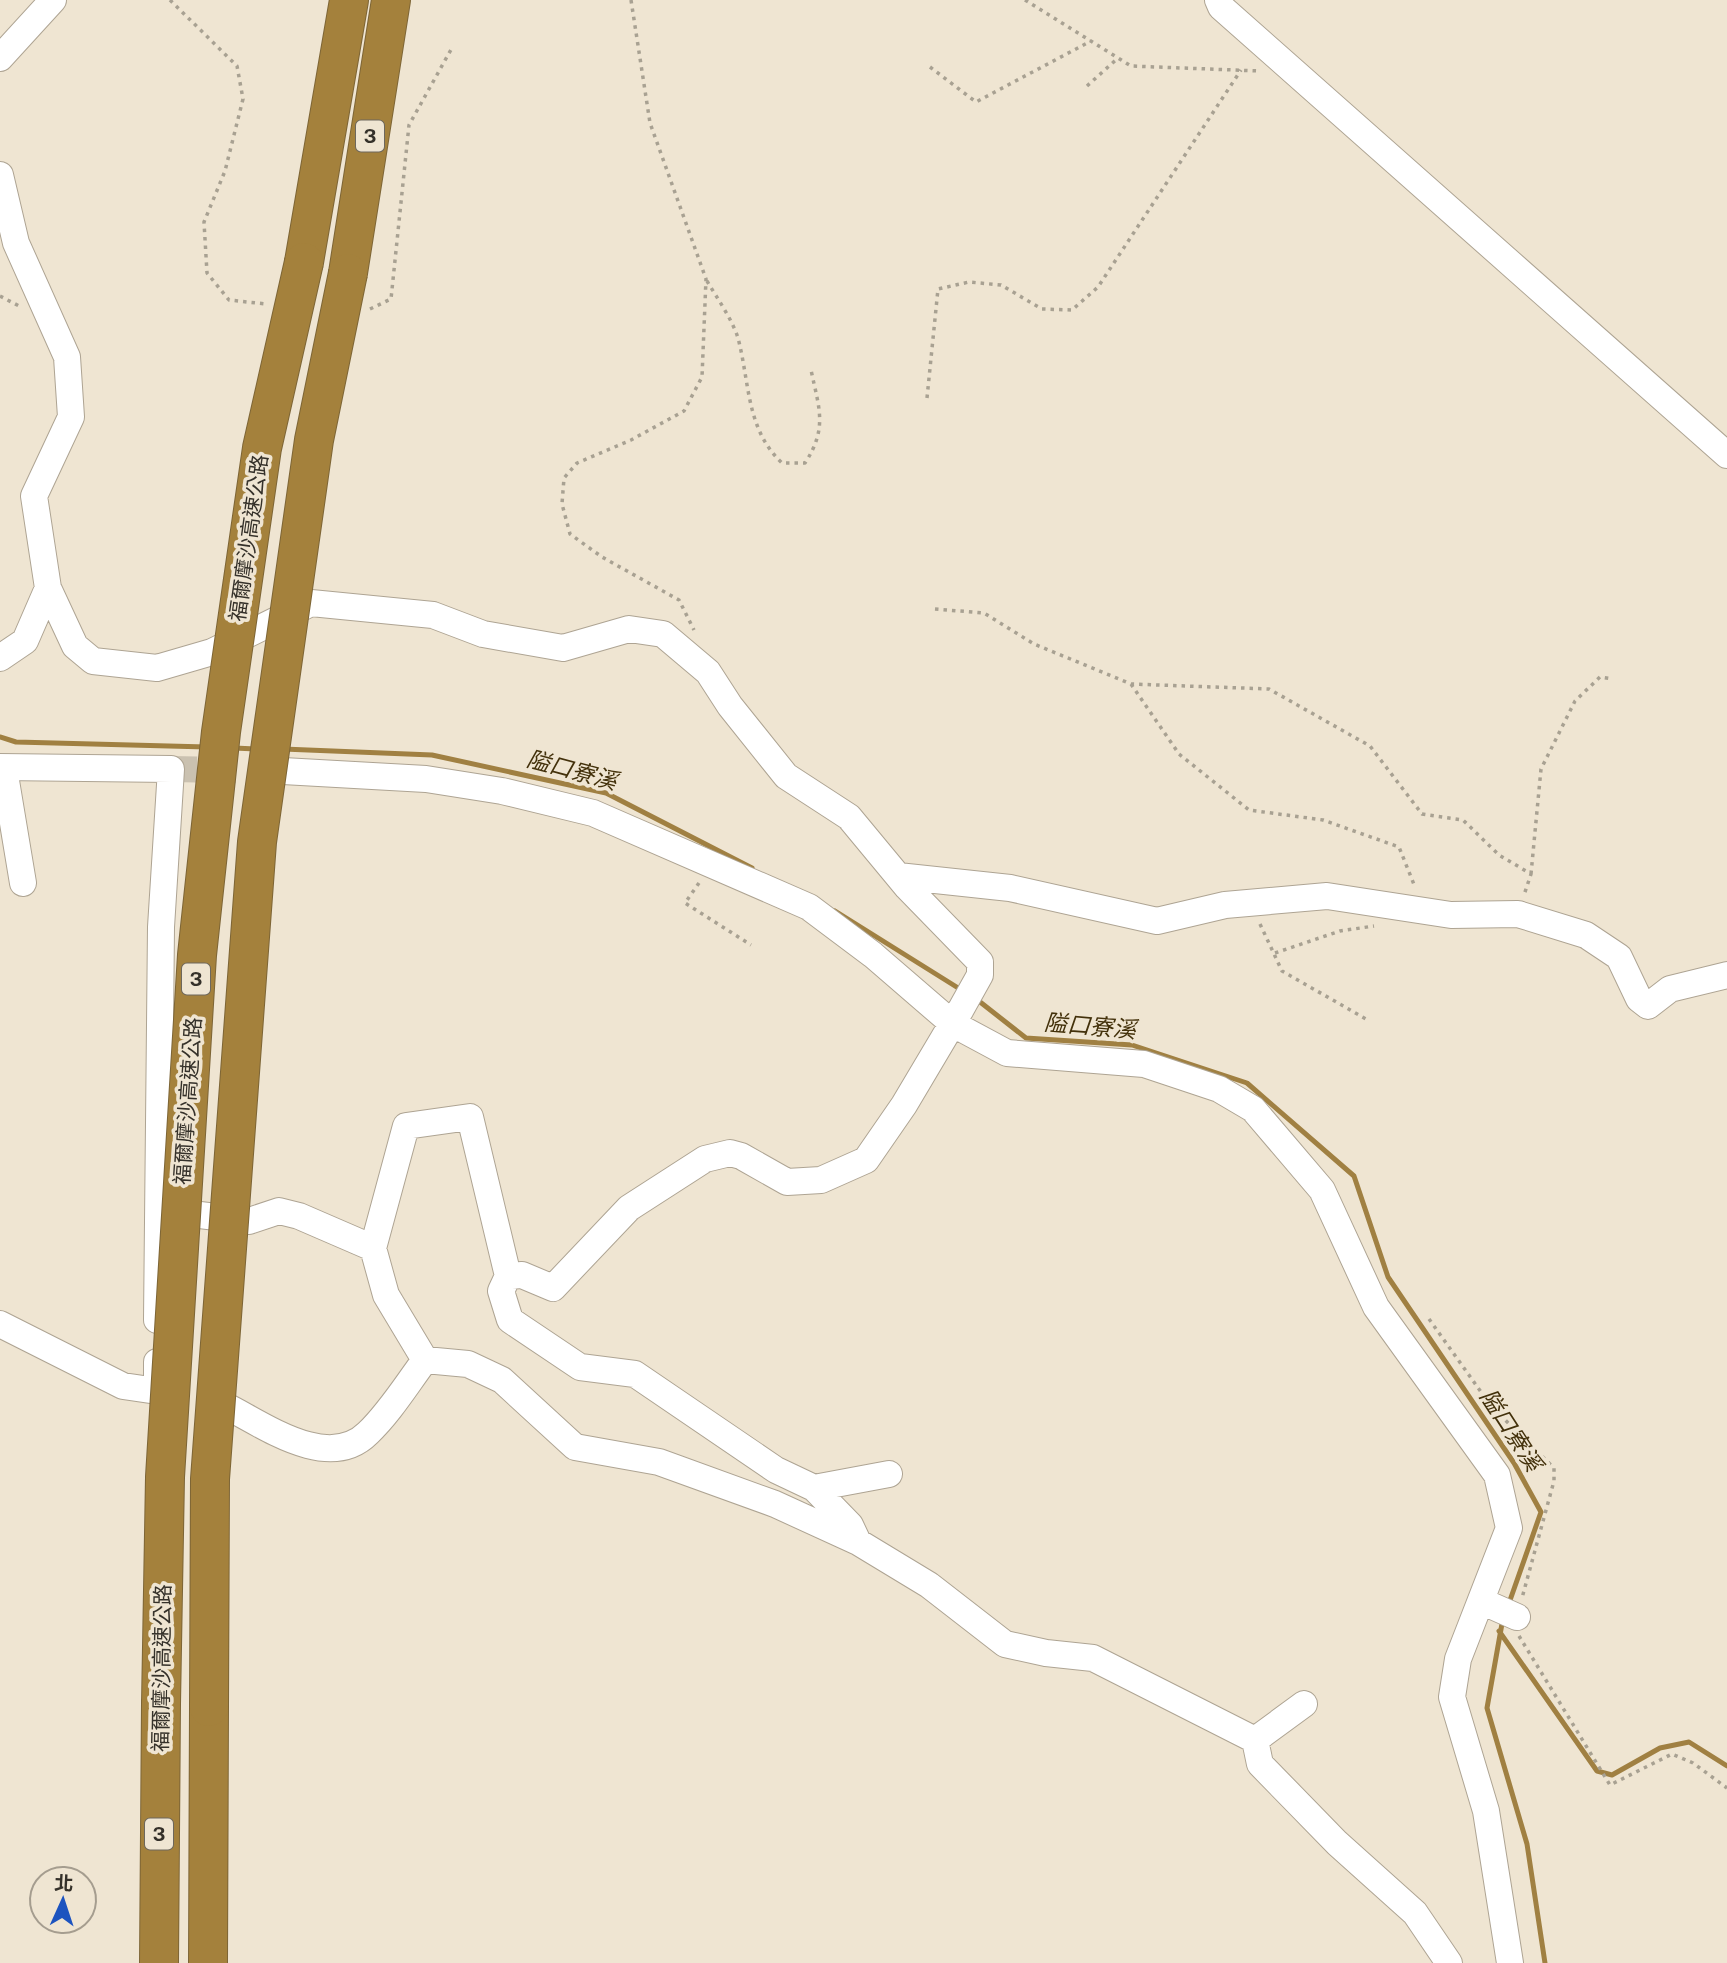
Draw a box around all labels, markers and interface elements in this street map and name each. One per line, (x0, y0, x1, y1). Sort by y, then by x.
road number: 3 (356, 120, 384, 152)
street label: 福爾摩沙高速公路 (224, 453, 273, 623)
water label: 隘口寮溪 (524, 745, 623, 795)
road number: 3 (182, 964, 210, 995)
water label: 隘口寮溪 (1043, 1008, 1140, 1043)
street label: 福爾摩沙高速公路 (169, 1016, 206, 1186)
water label: 隘口寮溪 (1475, 1384, 1549, 1478)
street label: 福爾摩沙高速公路 (148, 1584, 175, 1752)
road number: 3 (145, 1818, 173, 1850)
north arrow (28, 1865, 98, 1935)
text: 北 (54, 1872, 74, 1895)

